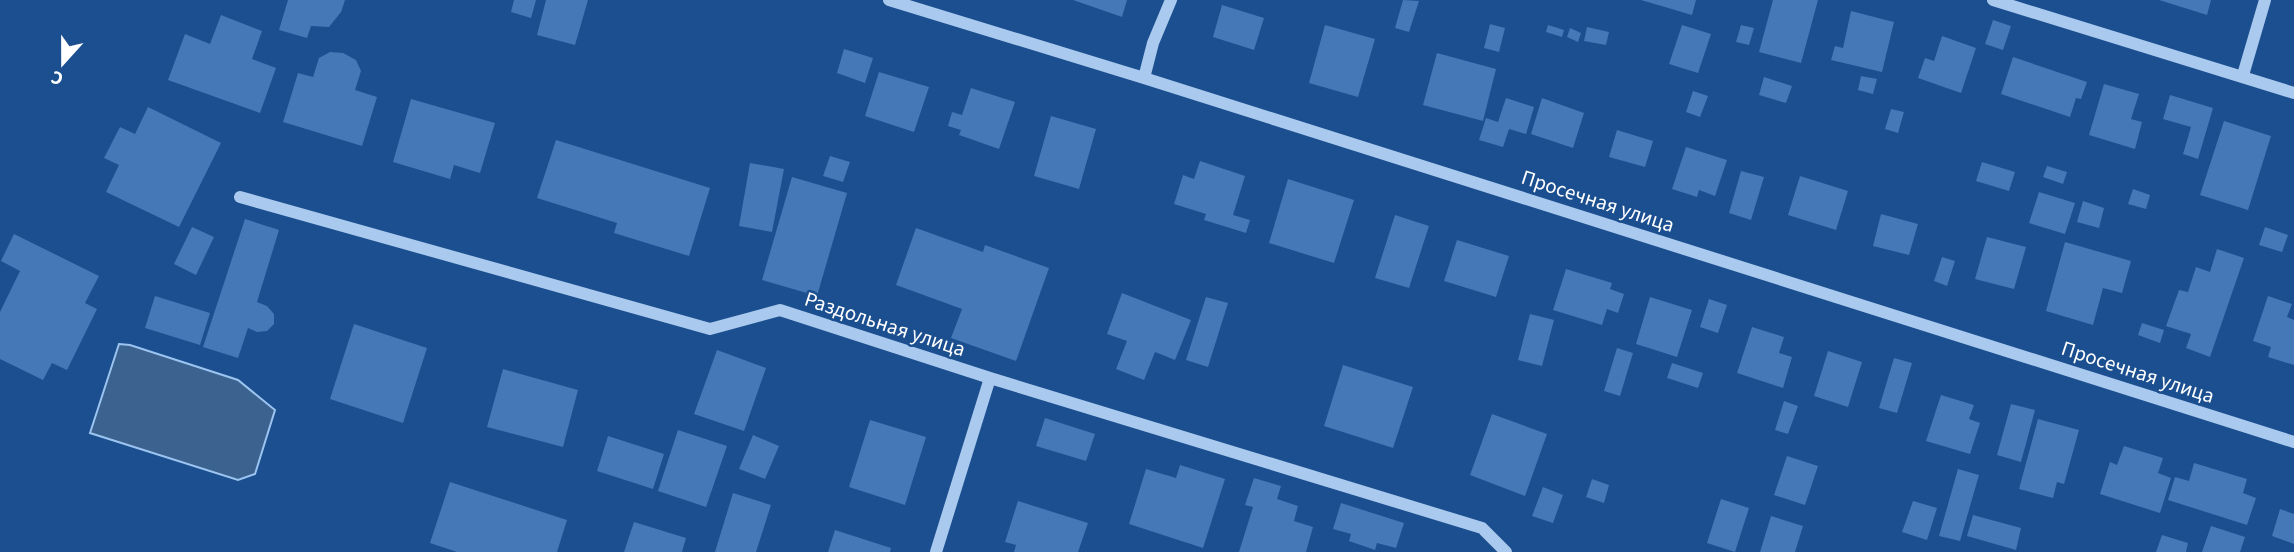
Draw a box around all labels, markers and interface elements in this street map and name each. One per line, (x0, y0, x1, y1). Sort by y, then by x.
north arrow (28, 28, 98, 98)
text: С (47, 63, 67, 92)
street label: Просечная улица (1518, 162, 1678, 240)
street label: Раздольная улица (801, 284, 969, 364)
street label: Просечная улица (2058, 333, 2218, 411)

